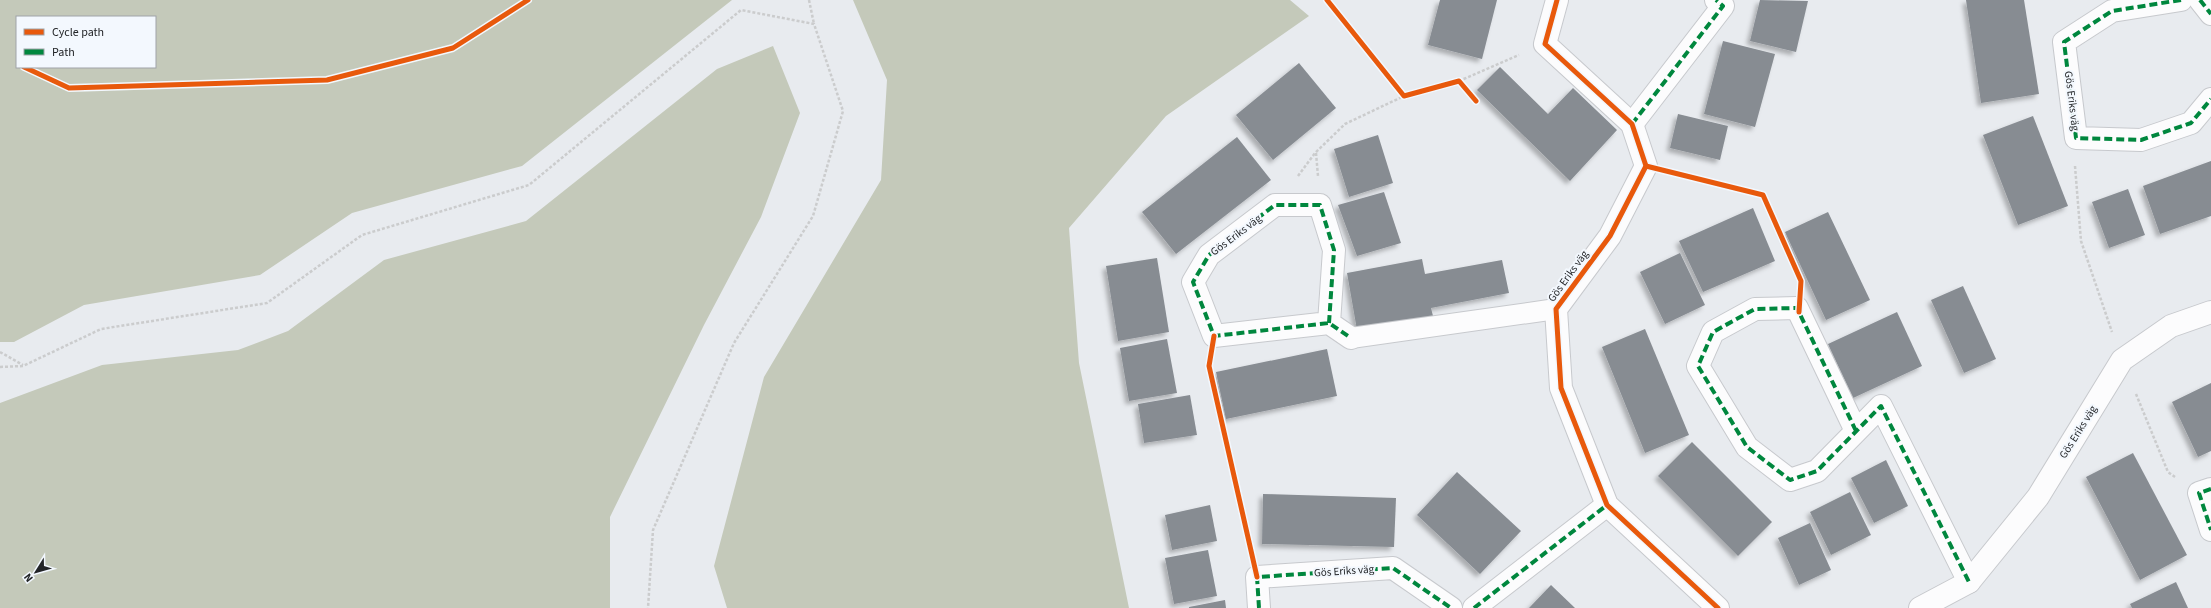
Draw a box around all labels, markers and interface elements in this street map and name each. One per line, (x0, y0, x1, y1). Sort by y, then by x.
legend (16, 16, 156, 68)
text: Cycle path (52, 24, 104, 41)
text: Path (52, 44, 75, 61)
street label: Gös Eriks väg (2061, 70, 2083, 132)
street label: Gös Eriks väg (1207, 211, 1265, 259)
street label: Gös Eriks väg (1544, 247, 1592, 305)
street label: Gös Eriks väg (2056, 402, 2101, 461)
north arrow (16, 552, 56, 592)
street label: Gös Eriks väg (1313, 561, 1375, 581)
text: N (20, 570, 37, 585)

